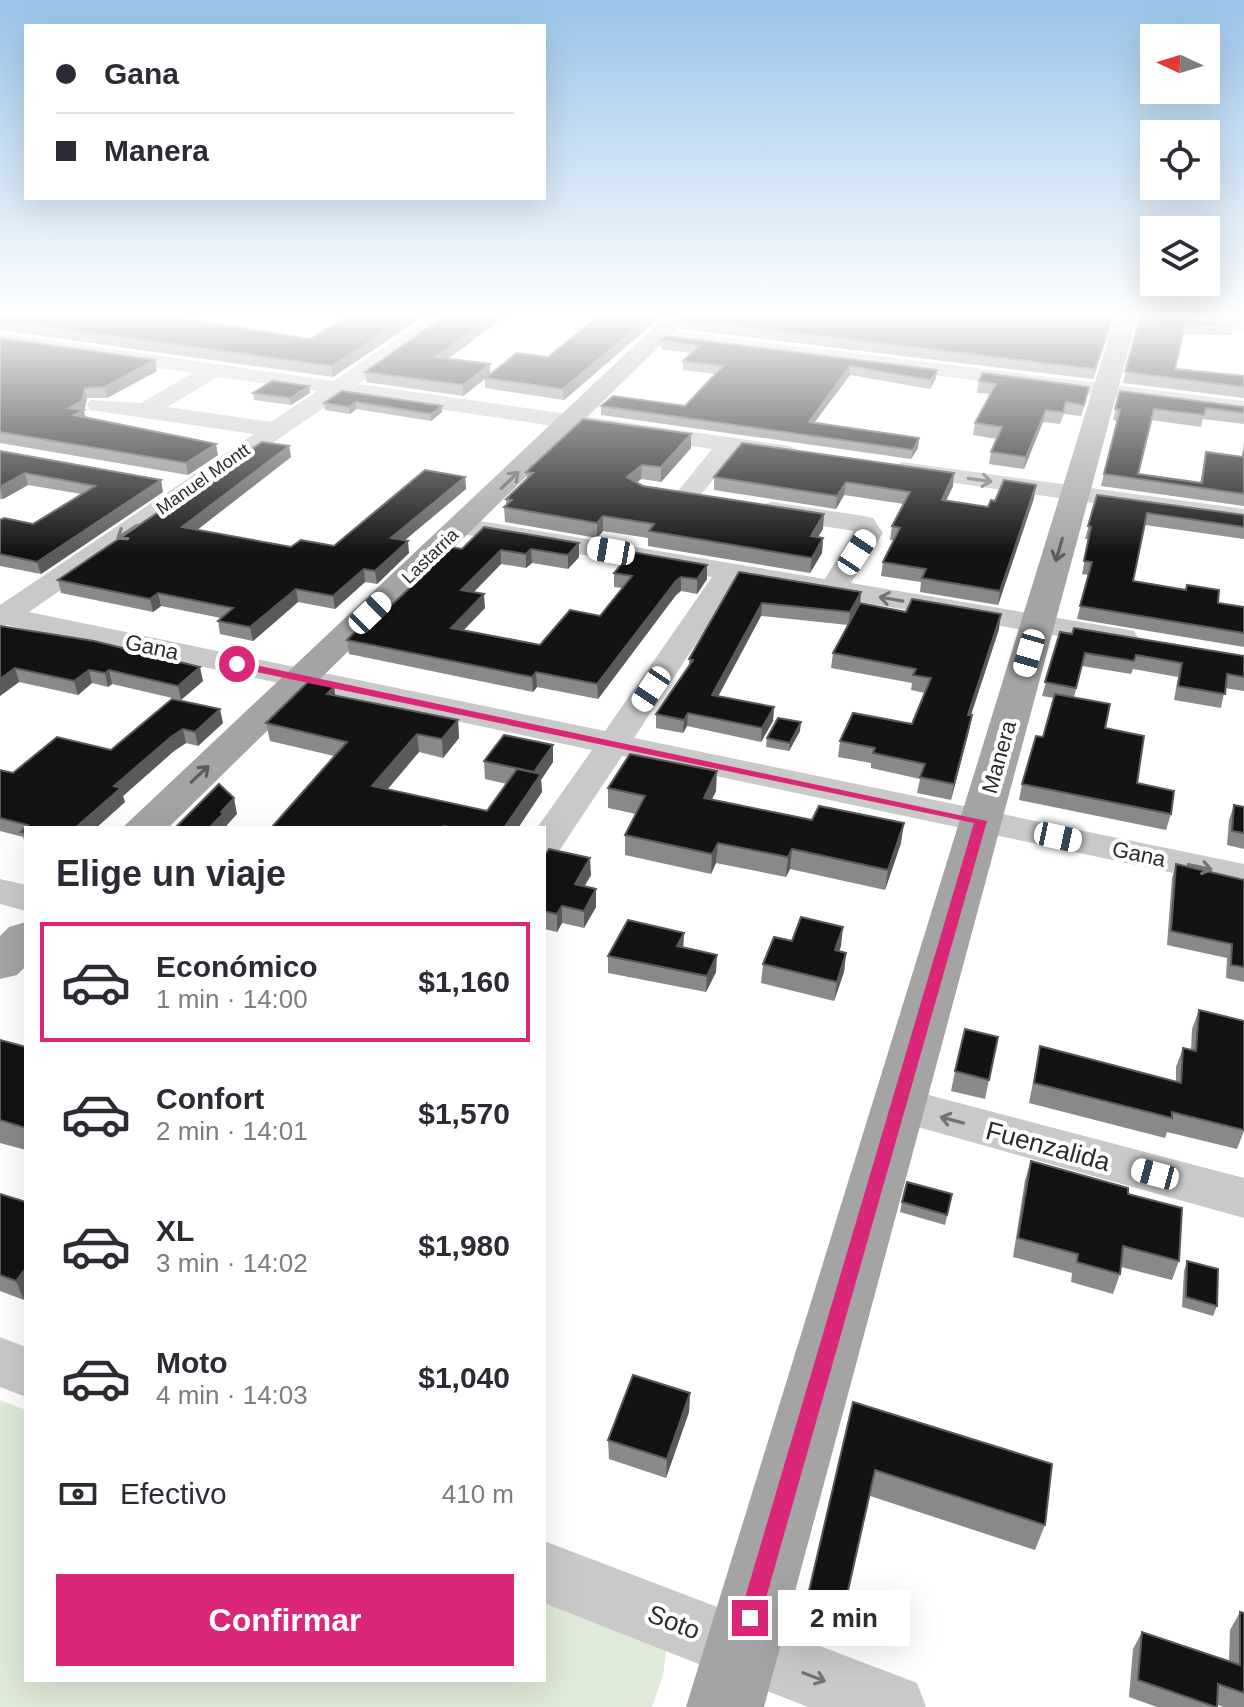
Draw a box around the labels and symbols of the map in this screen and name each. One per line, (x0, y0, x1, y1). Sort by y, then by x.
north arrow (1140, 24, 1220, 104)
street label: Manuel Montt (153, 440, 253, 518)
one-way arrow (500, 470, 520, 489)
one-way arrow (967, 473, 992, 488)
one-way arrow (116, 524, 139, 540)
street label: Lastarria (398, 524, 463, 588)
car (834, 525, 880, 579)
car (585, 535, 637, 567)
one-way arrow (1051, 537, 1066, 563)
car (344, 588, 396, 638)
one-way arrow (879, 591, 904, 606)
car (1011, 627, 1047, 679)
street label: Gana (123, 629, 182, 665)
route start (219, 646, 255, 682)
car (628, 662, 674, 716)
street label: Manera (977, 717, 1022, 796)
one-way arrow (189, 766, 209, 784)
car (1032, 820, 1084, 854)
street label: Gana (1110, 836, 1169, 872)
one-way arrow (1187, 860, 1212, 875)
one-way arrow (940, 1112, 966, 1127)
street label: Fuenzalida (983, 1115, 1114, 1177)
car (1129, 1156, 1181, 1192)
callout: 2 min (778, 1590, 910, 1646)
street label: Soto (644, 1598, 704, 1646)
route end (732, 1600, 768, 1636)
one-way arrow (801, 1670, 826, 1685)

